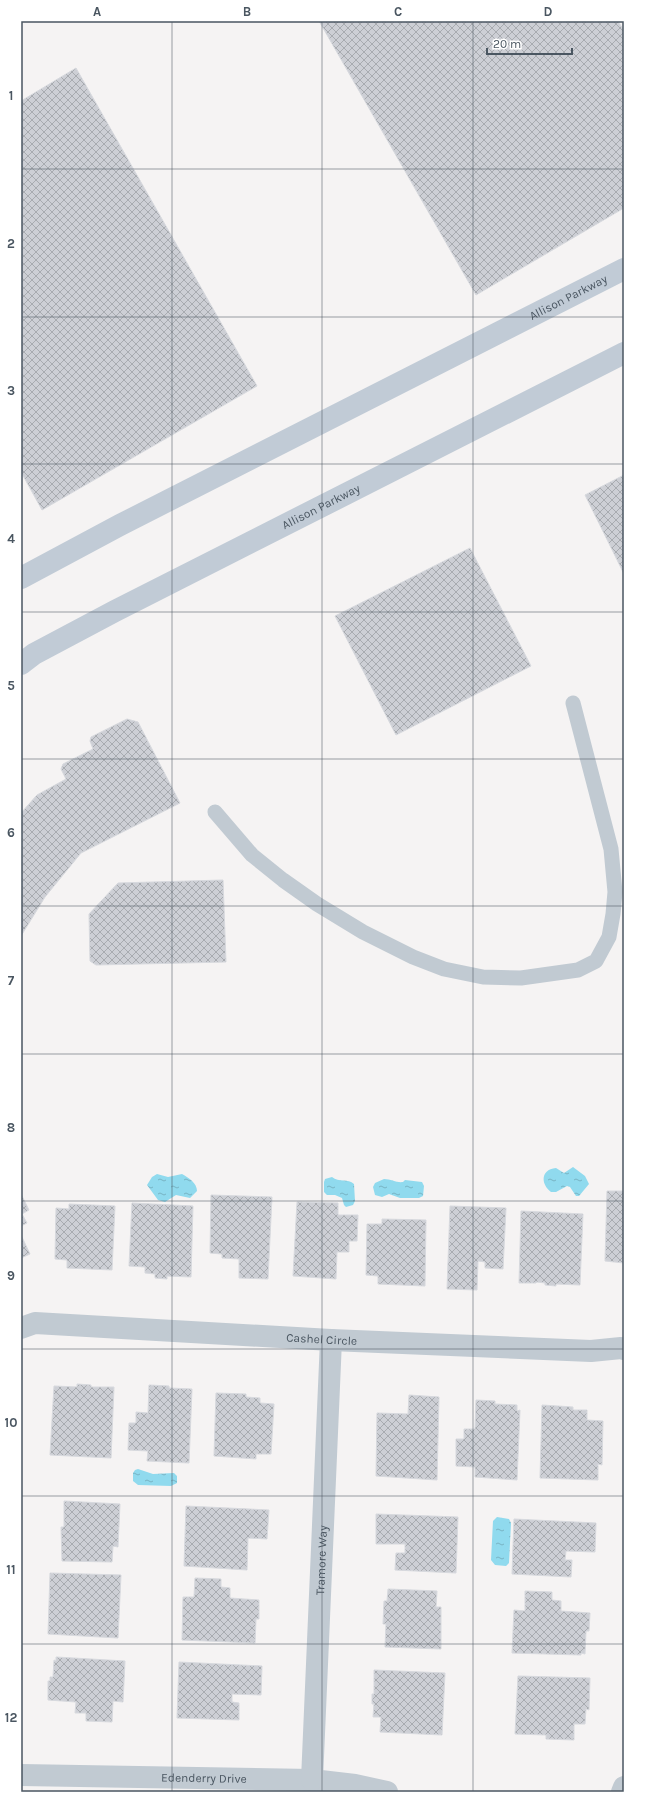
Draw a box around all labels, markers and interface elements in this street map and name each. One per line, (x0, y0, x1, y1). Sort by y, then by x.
text: A (93, 4, 101, 19)
text: B (243, 4, 251, 19)
text: C (394, 4, 402, 19)
text: D (544, 4, 553, 19)
scale bar (487, 30, 572, 56)
text: 20 m (493, 37, 521, 51)
text: 1 (9, 88, 13, 103)
text: 2 (7, 236, 15, 251)
street label: Allison Parkway (527, 272, 610, 323)
text: 3 (7, 383, 15, 398)
street label: Allison Parkway (280, 481, 363, 532)
text: 4 (7, 531, 15, 546)
text: 5 (7, 678, 15, 693)
text: 6 (7, 825, 15, 840)
text: 7 (8, 973, 15, 988)
text: 8 (7, 1120, 15, 1135)
text: 9 (7, 1268, 15, 1283)
street label: Cashel Circle (286, 1330, 357, 1348)
text: 10 (5, 1415, 17, 1430)
street label: Tramore Way (313, 1525, 330, 1595)
text: 11 (6, 1562, 16, 1577)
text: 12 (5, 1710, 17, 1725)
street label: Edenderry Drive (161, 1770, 247, 1786)

